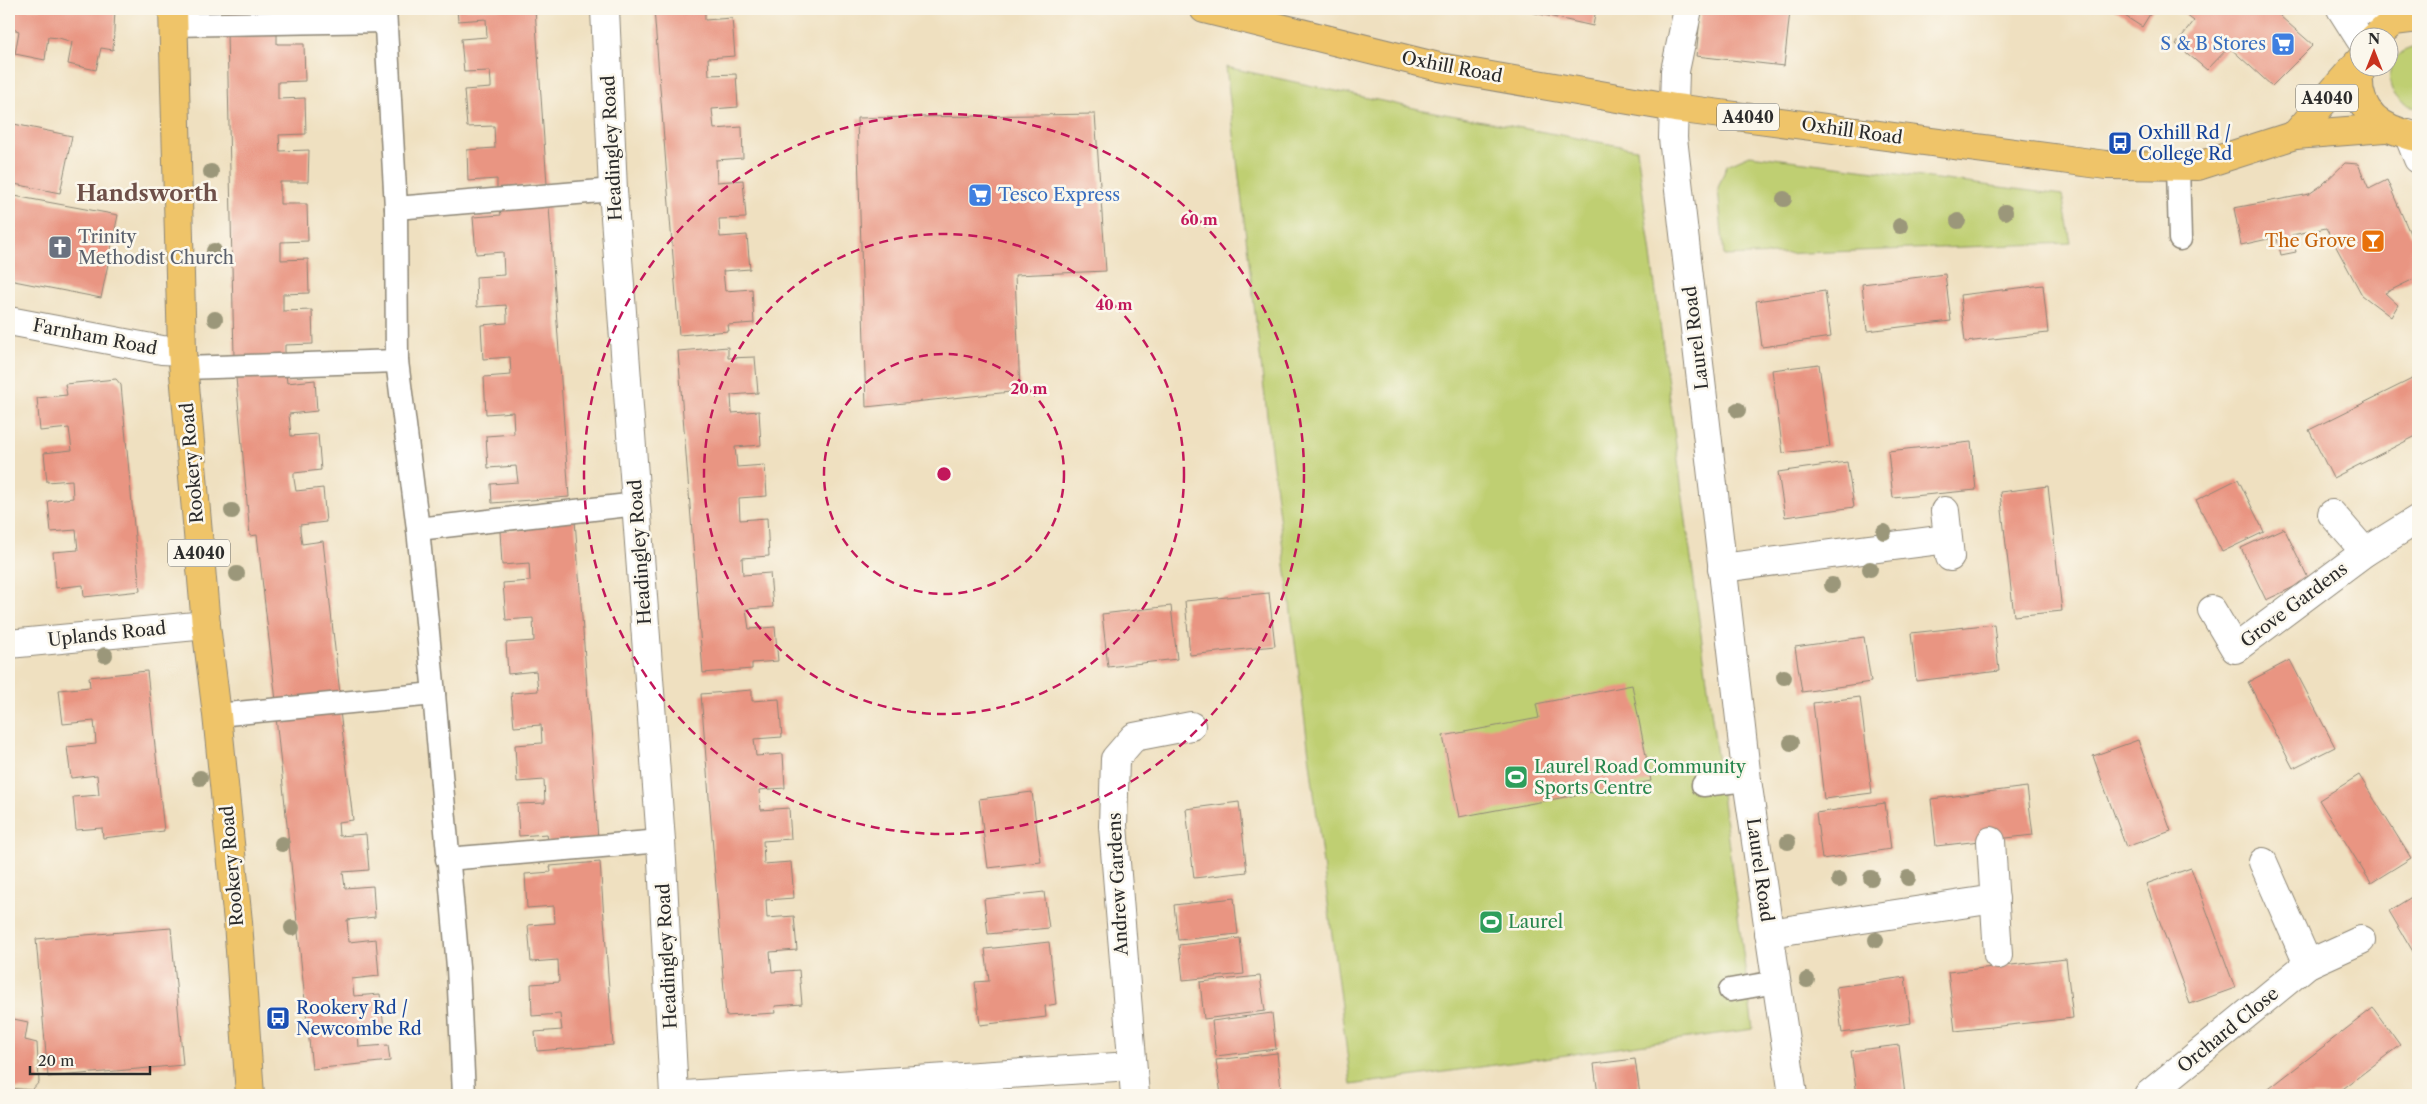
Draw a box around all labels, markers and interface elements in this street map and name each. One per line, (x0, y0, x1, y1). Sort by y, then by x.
north arrow (2350, 28, 2400, 78)
text: N (2368, 30, 2380, 48)
supermarket icon: S & B Stores (2270, 31, 2296, 57)
place label: S & B Stores (2160, 33, 2266, 55)
street label: Oxhill Road (1400, 46, 1504, 88)
street label: Headingley Road (597, 75, 627, 221)
road number: A4040 (2296, 85, 2358, 112)
road number: A4040 (1717, 104, 1779, 130)
street label: Oxhill Road (1800, 113, 1904, 149)
place label: Oxhill Rd / College Rd (2138, 122, 2232, 165)
bus stop icon: Oxhill Rd / College Rd (2107, 130, 2133, 156)
district label: Handsworth (76, 180, 218, 207)
supermarket icon: Tesco Express (967, 182, 993, 208)
place label: Tesco Express (998, 184, 1120, 206)
text: 60 m (1180, 210, 1218, 229)
place label: Trinity Methodist Church (78, 226, 234, 269)
bar icon: The Grove (2360, 228, 2386, 254)
place label: The Grove (2265, 230, 2356, 252)
church icon: Trinity Methodist Church (47, 234, 73, 260)
street label: Laurel Road (1679, 285, 1713, 391)
text: 40 m (1095, 295, 1133, 314)
street label: Farnham Road (31, 314, 159, 360)
text: 20 m (1010, 379, 1048, 398)
street label: Rookery Road (176, 402, 208, 524)
centre of rings (935, 465, 953, 483)
street label: Headingley Road (624, 479, 656, 625)
road number: A4040 (168, 540, 230, 566)
street label: Grove Gardens (2236, 558, 2352, 652)
street label: Uplands Road (47, 617, 167, 651)
place label: Laurel Road Community Sports Centre (1534, 756, 1747, 799)
sports icon: Laurel Road Community Sports Centre (1503, 764, 1529, 790)
street label: Rookery Road (216, 805, 248, 927)
street label: Andrew Gardens (1103, 812, 1133, 957)
street label: Laurel Road (1742, 817, 1778, 923)
street label: Headingley Road (652, 883, 682, 1029)
sports icon: Laurel (1478, 909, 1504, 935)
place label: Laurel (1508, 911, 1563, 933)
street label: Orchard Close (2173, 982, 2283, 1078)
place label: Rookery Rd / Newcombe Rd (296, 997, 422, 1040)
bus stop icon: Rookery Rd / Newcombe Rd (265, 1005, 291, 1031)
scale bar (30, 1044, 150, 1076)
text: 20 m (38, 1051, 74, 1070)

